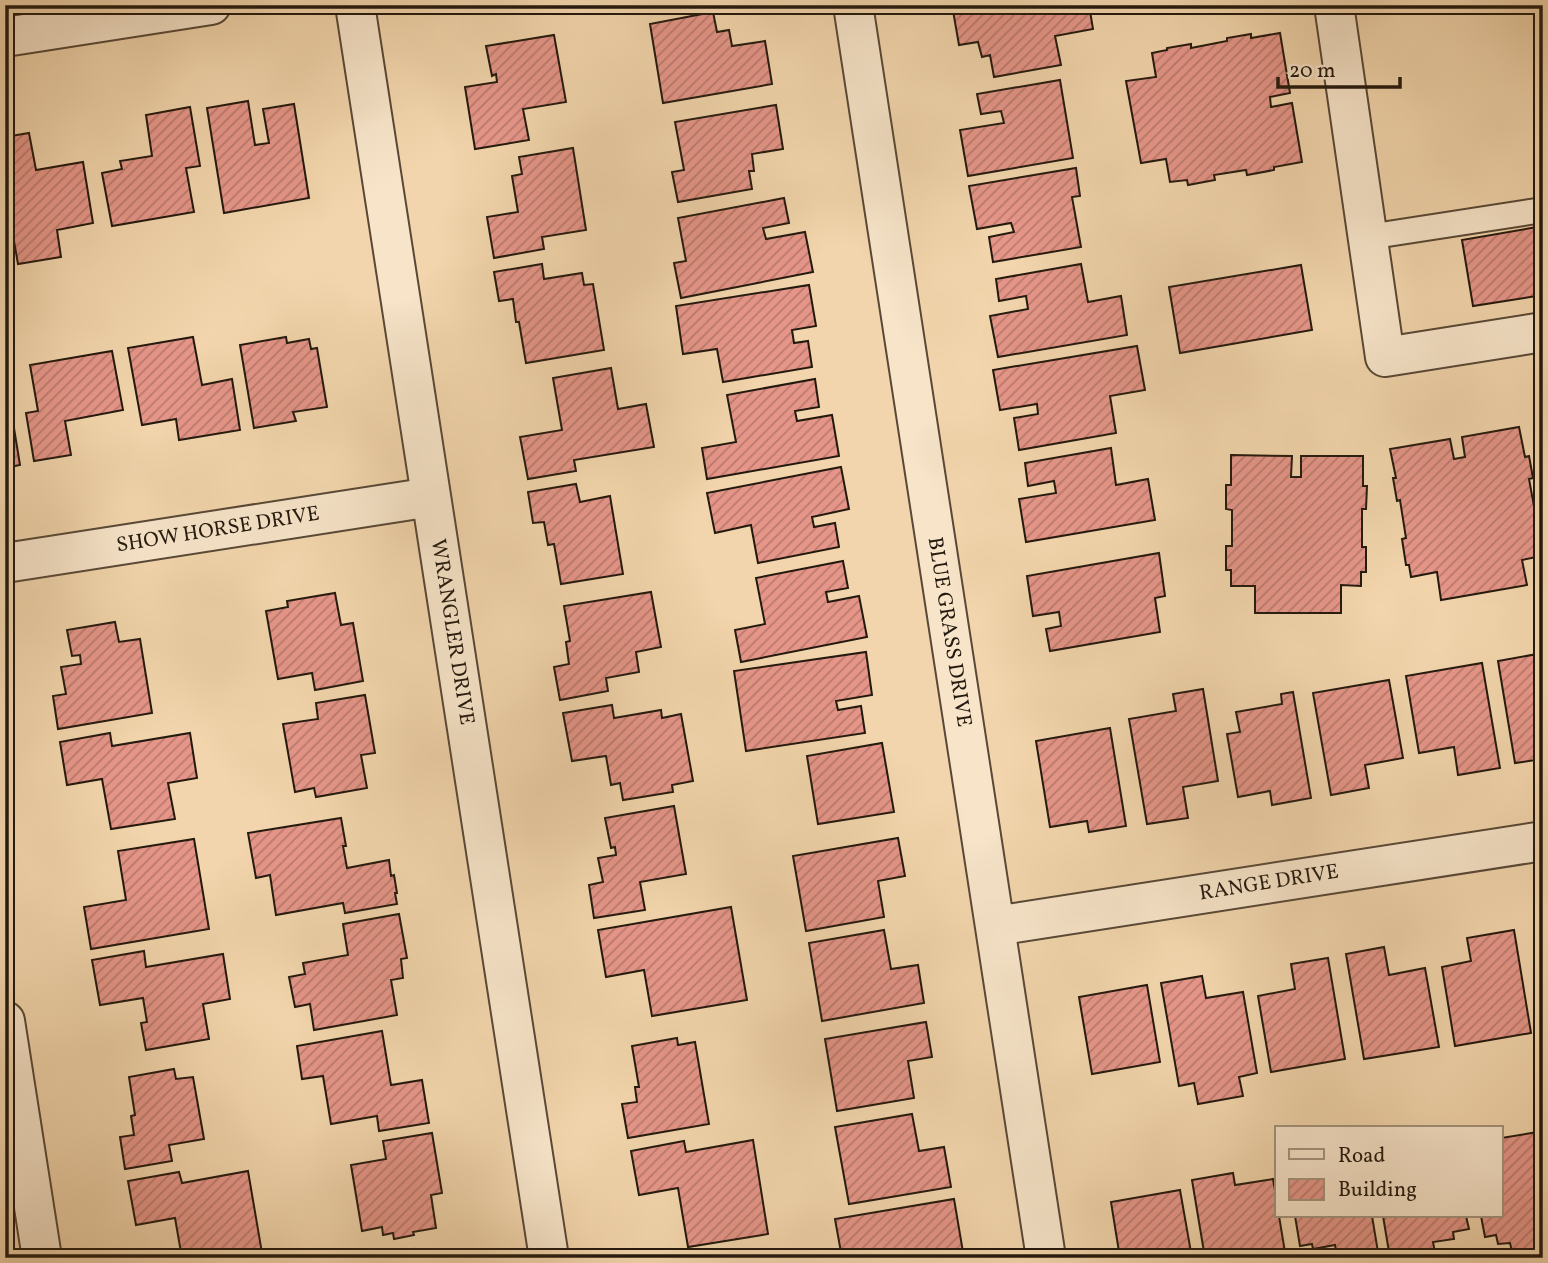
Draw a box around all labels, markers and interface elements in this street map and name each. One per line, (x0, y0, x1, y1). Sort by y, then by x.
scale bar (1278, 46, 1401, 90)
text: 20 m (1289, 57, 1335, 86)
street label: SHOW HORSE DRIVE (114, 500, 322, 560)
street label: BLUE GRASS DRIVE (920, 535, 978, 729)
street label: WRANGLER DRIVE (423, 537, 481, 727)
street label: RANGE DRIVE (1197, 858, 1341, 908)
legend (1275, 1126, 1502, 1218)
text: Road (1338, 1142, 1385, 1171)
text: Building (1338, 1176, 1417, 1205)

